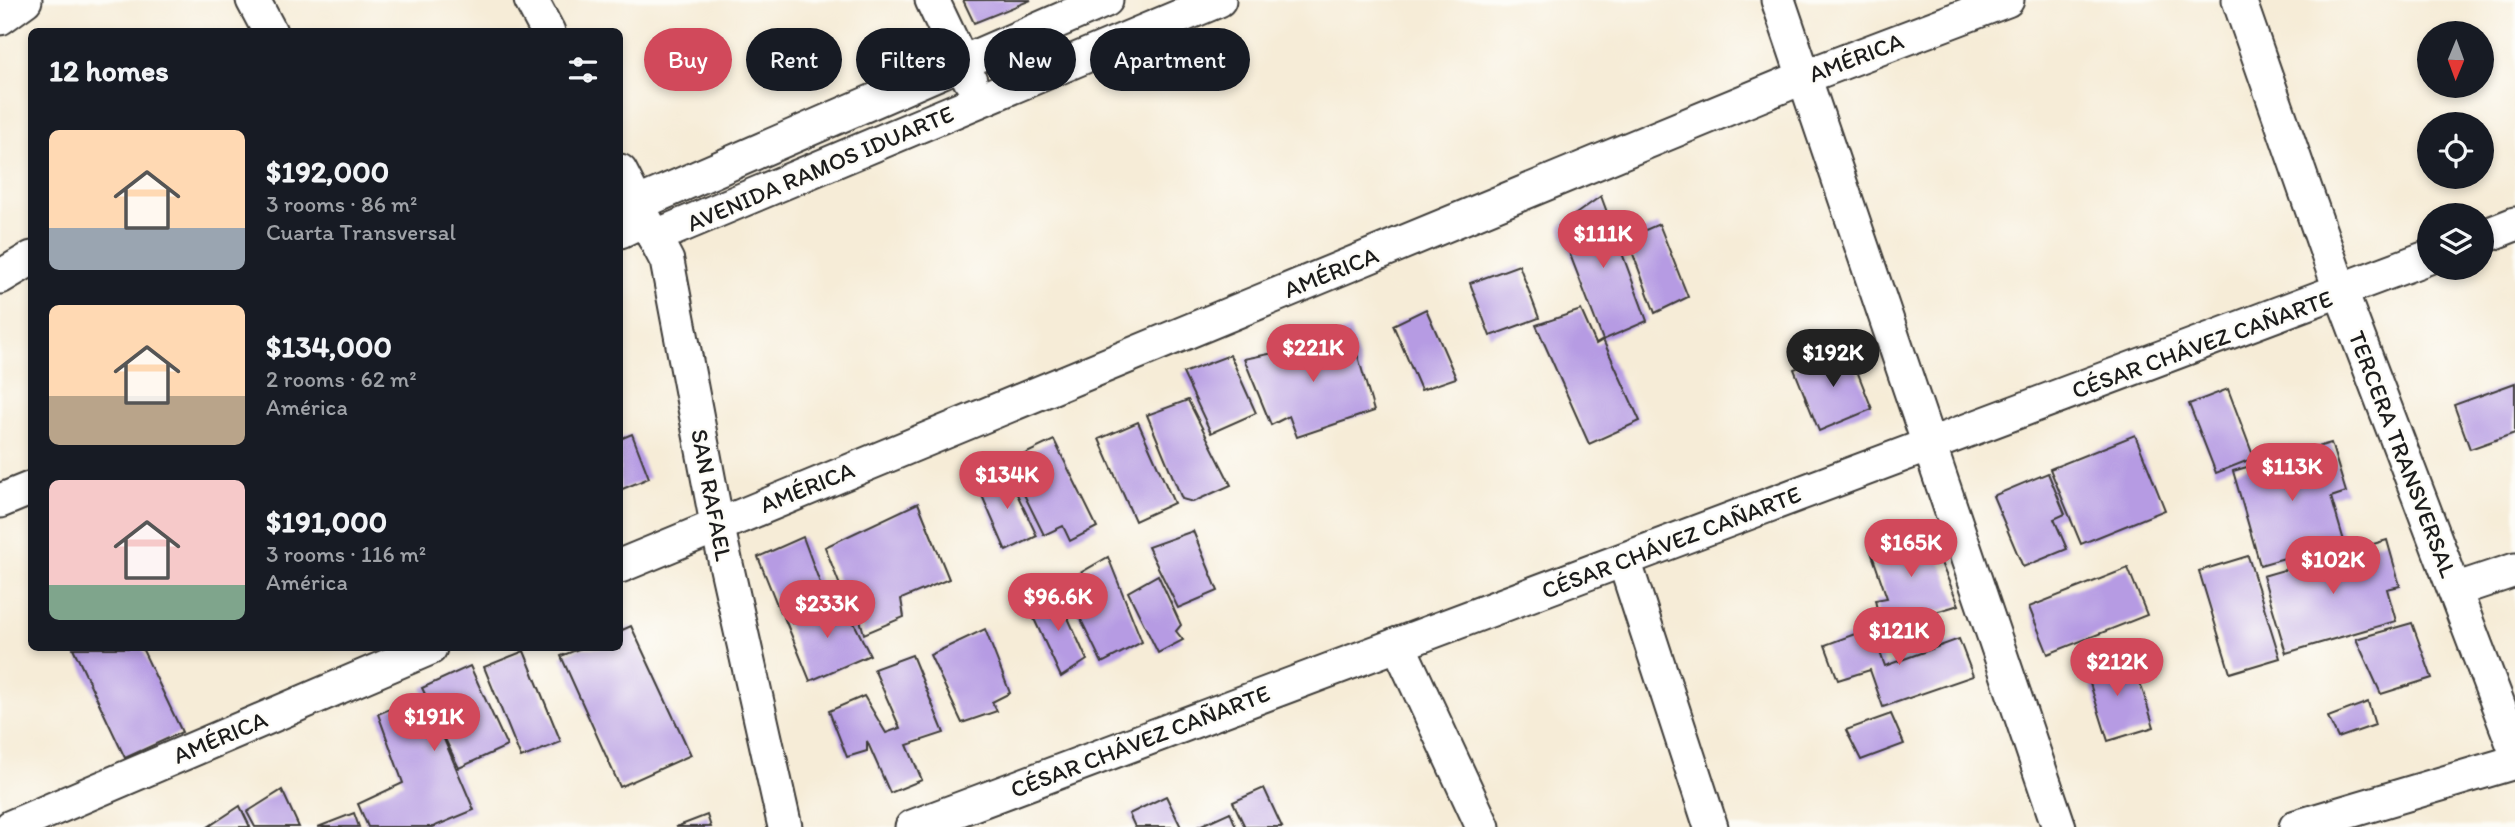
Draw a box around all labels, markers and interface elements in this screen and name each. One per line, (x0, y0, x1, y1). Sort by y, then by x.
north arrow (2417, 21, 2494, 98)
map controls (2417, 21, 2494, 280)
street label: AMÉRICA (1804, 26, 1908, 88)
chip: Buy (644, 28, 732, 91)
chip: Rent (746, 28, 842, 91)
chip: Filters (856, 28, 970, 91)
chip: New (984, 28, 1076, 91)
chip: Apartment (1090, 28, 1250, 91)
icon: filters (564, 51, 602, 89)
text: 12 homes (49, 52, 169, 89)
street label: AVENIDA RAMOS IDUARTE (682, 99, 958, 237)
button: locate (2417, 112, 2494, 189)
text: $192,000 (266, 153, 389, 190)
icon: home (105, 158, 189, 242)
text: 3 rooms · 86 m² (266, 190, 418, 218)
button: layers (2417, 203, 2494, 280)
pin: $111K (1554, 210, 1652, 270)
text: Cuarta Transversal (266, 218, 456, 246)
text: $111K (1574, 219, 1632, 247)
street label: AMÉRICA (1279, 240, 1383, 304)
street label: CÉSAR CHÁVEZ CAÑARTE (2068, 283, 2336, 405)
pin: $221K (1264, 324, 1362, 384)
street label: TERCERA TRANSVERSAL (2343, 326, 2463, 582)
text: $134,000 (266, 328, 392, 365)
pin: $192K (1784, 330, 1882, 389)
icon: home (105, 333, 189, 417)
text: $221K (1282, 333, 1344, 361)
text: $192K (1802, 338, 1864, 366)
text: 2 rooms · 62 m² (266, 365, 417, 393)
text: América (266, 393, 348, 421)
street label: SAN RAFAEL (685, 427, 739, 563)
pin: $113K (2243, 444, 2341, 503)
pin: $134K (958, 452, 1056, 511)
text: $113K (2262, 452, 2322, 480)
street label: AMÉRICA (755, 455, 859, 519)
text: $134K (975, 460, 1039, 488)
street label: CÉSAR CHÁVEZ CAÑARTE (1537, 479, 1805, 605)
text: $191,000 (266, 503, 387, 540)
icon: home (105, 508, 189, 592)
pin: $165K (1862, 520, 1960, 579)
text: $165K (1880, 528, 1942, 556)
pin: $102K (2284, 536, 2382, 596)
text: 3 rooms · 116 m² (266, 540, 426, 568)
text: $102K (2301, 545, 2365, 573)
text: América (266, 568, 348, 596)
pin: $96.6K (1001, 574, 1115, 633)
pin: $233K (778, 580, 876, 640)
text: $96.6K (1024, 582, 1092, 610)
text: $233K (795, 589, 859, 617)
pin: $121K (1850, 608, 1948, 667)
text: $121K (1869, 616, 1929, 644)
pin: $212K (2068, 638, 2166, 698)
text: $212K (2086, 647, 2148, 675)
street label: CÉSAR CHÁVEZ CAÑARTE (1006, 678, 1274, 804)
pin: $191K (385, 694, 483, 753)
text: $191K (404, 702, 464, 730)
street label: AMÉRICA (169, 704, 271, 770)

